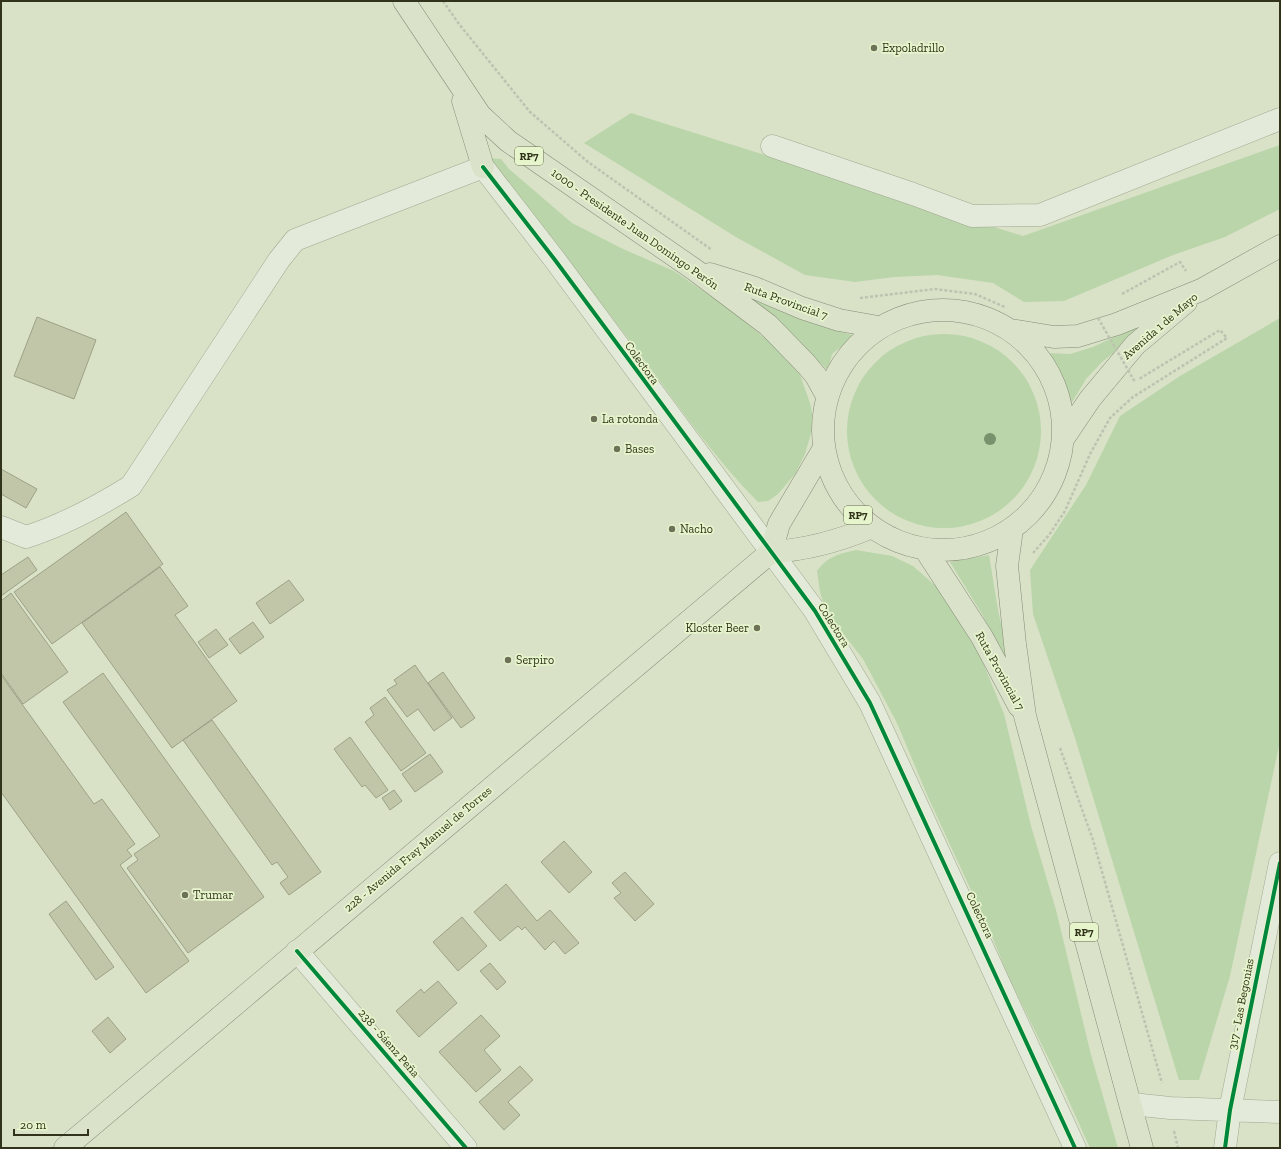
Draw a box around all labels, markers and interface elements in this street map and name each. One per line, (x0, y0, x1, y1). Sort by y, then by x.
place label: Expoladrillo (882, 41, 945, 55)
marker: Expoladrillo (869, 43, 879, 53)
road number: RP7 (515, 147, 543, 165)
street label: 1000 - Presidente Juan Domingo Perón (549, 166, 722, 293)
street label: Ruta Provincial 7 (742, 279, 830, 323)
street label: Avenida 1 de Mayo (1120, 290, 1200, 362)
street label: Colectora (622, 339, 662, 387)
place label: La rotonda (602, 412, 658, 426)
marker: La rotonda (589, 414, 599, 424)
place label: Bases (625, 442, 654, 456)
marker: Bases (612, 444, 622, 454)
road number: RP7 (844, 506, 872, 524)
place label: Nacho (680, 522, 713, 536)
marker: Nacho (667, 524, 677, 534)
street label: Colectora (815, 600, 853, 650)
place label: Kloster Beer (685, 621, 749, 635)
marker: Kloster Beer (752, 623, 762, 633)
street label: Ruta Provincial 7 (973, 629, 1028, 713)
place label: Serpiro (516, 653, 554, 667)
marker: Serpiro (503, 655, 513, 665)
street label: 228 - Avenida Fray Manuel de Torres (341, 783, 495, 915)
place label: Trumar (193, 888, 233, 902)
marker: Trumar (180, 890, 190, 900)
street label: Colectora (963, 890, 997, 941)
road number: RP7 (1070, 923, 1098, 941)
street label: 317 - Las Begonias (1225, 957, 1257, 1051)
street label: 238 - Sáenz Peña (355, 1006, 423, 1080)
scale bar (14, 1111, 88, 1137)
text: 20 m (20, 1118, 47, 1132)

